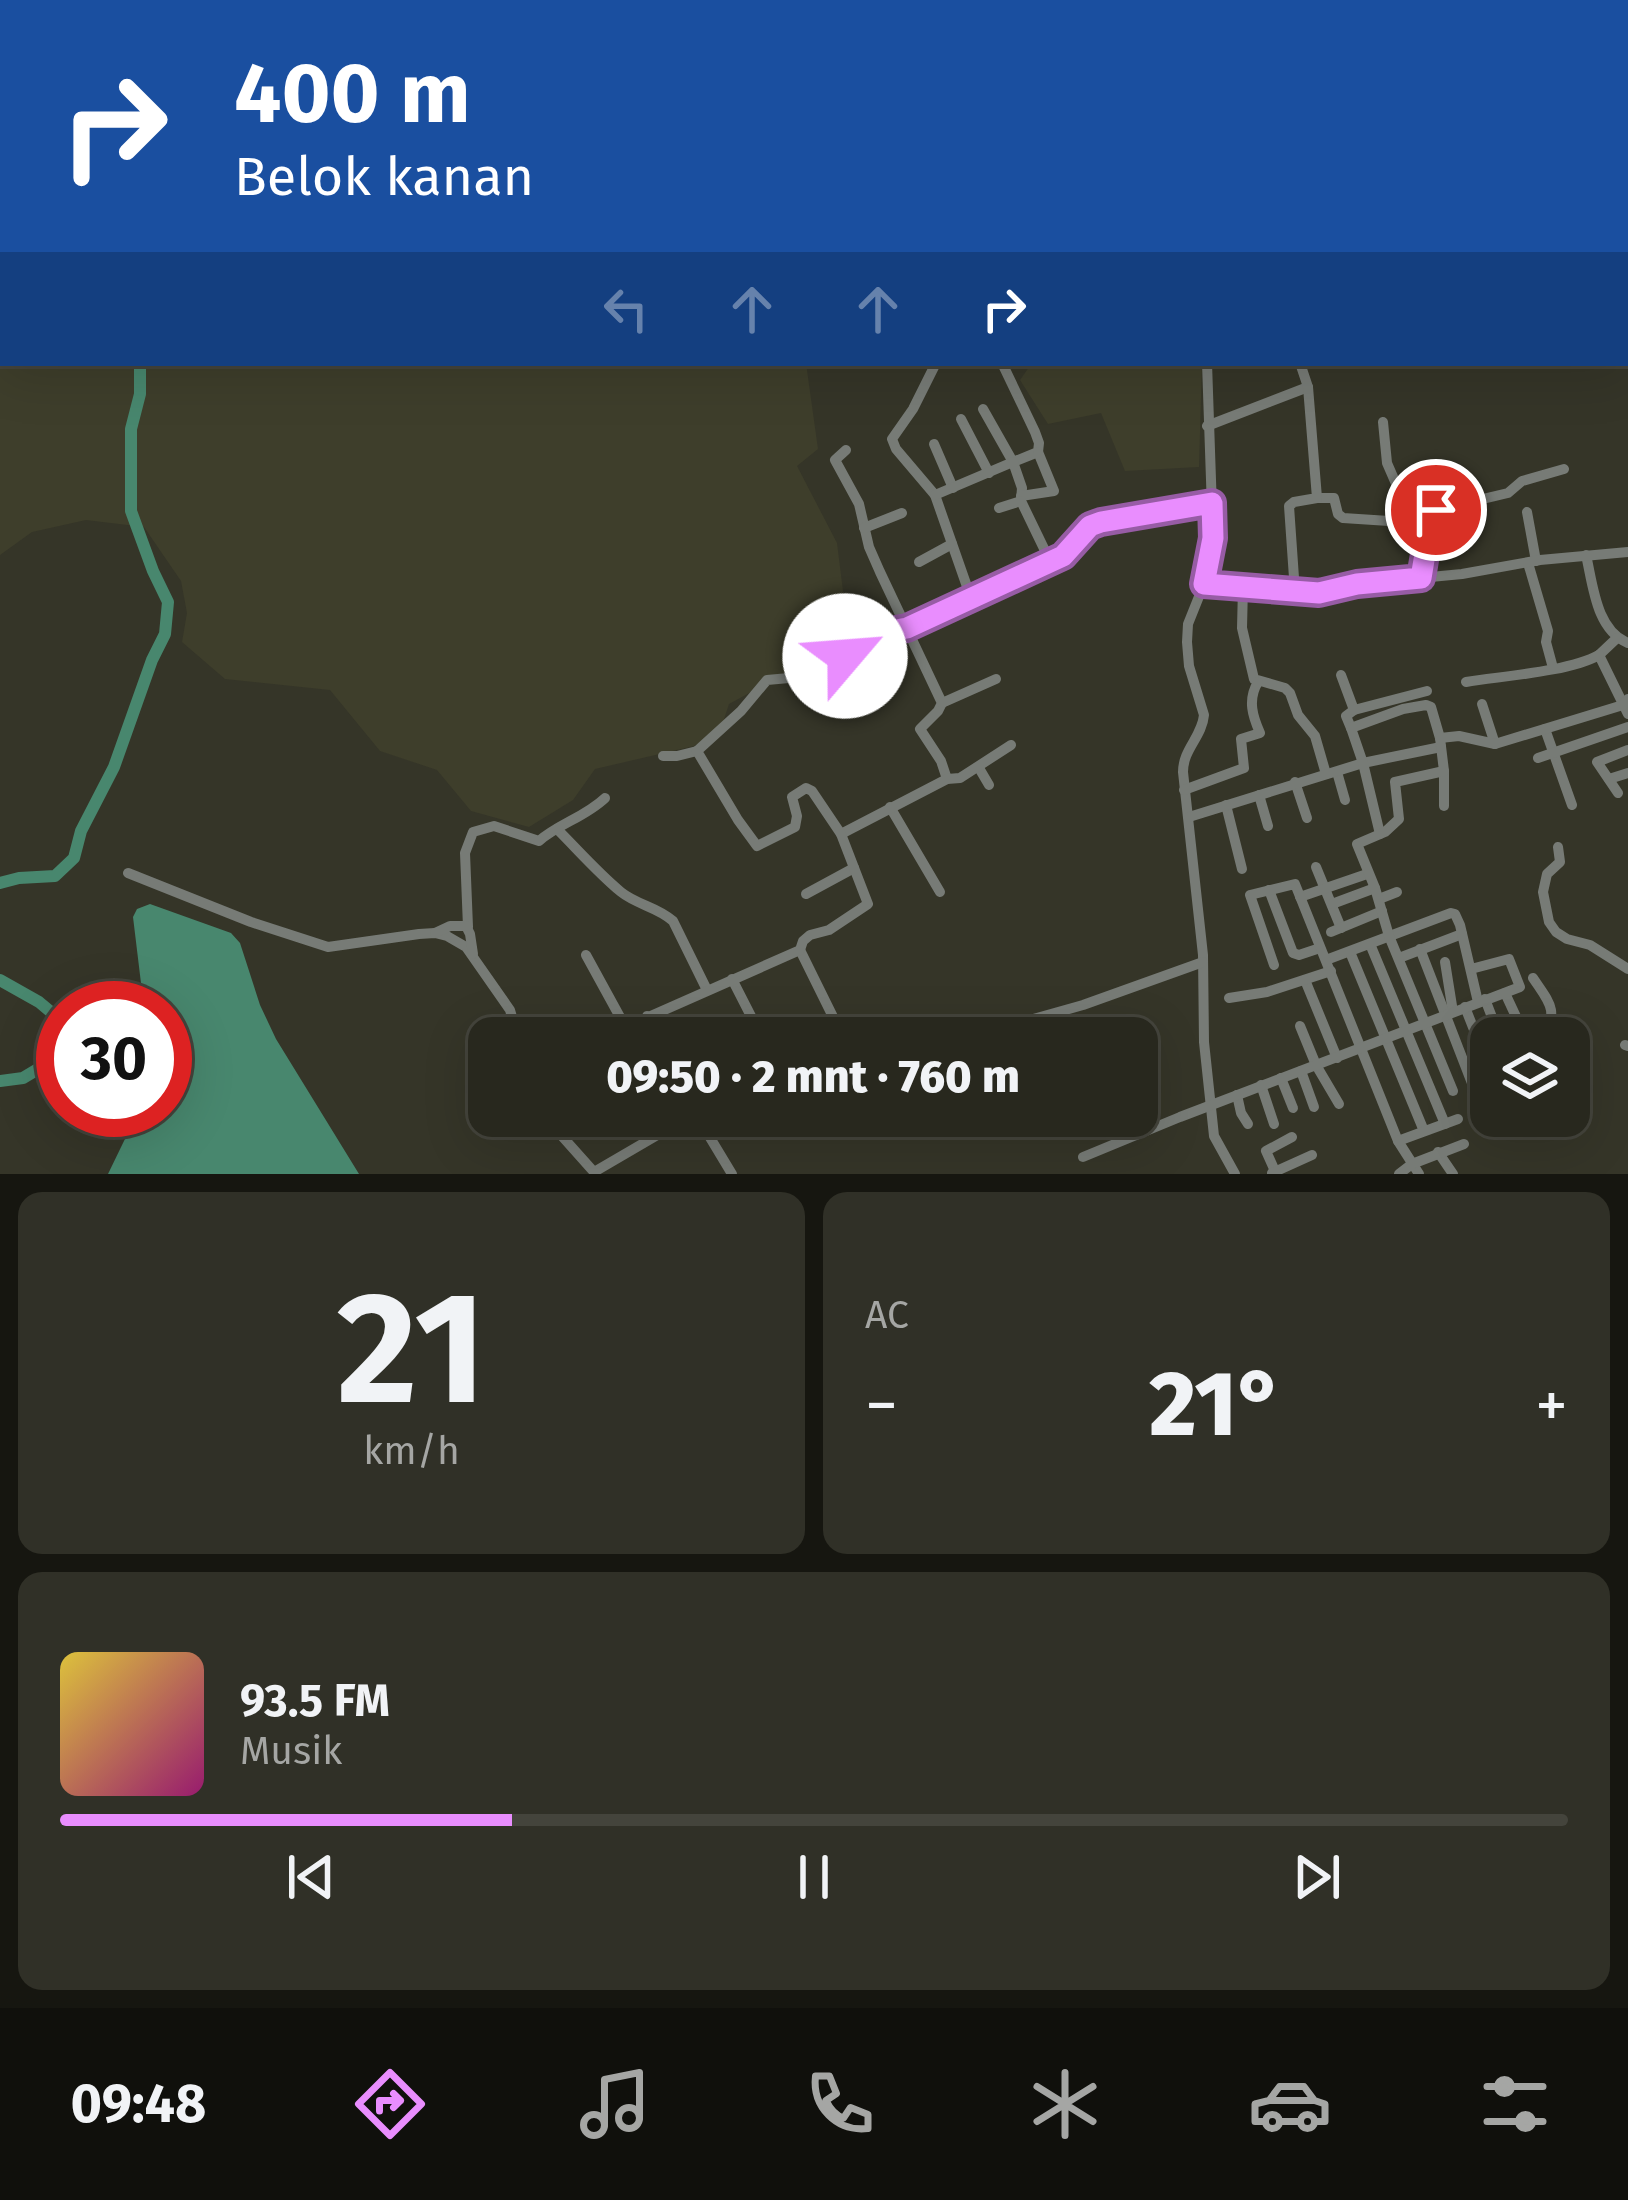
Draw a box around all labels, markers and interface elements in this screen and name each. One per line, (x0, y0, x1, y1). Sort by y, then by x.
text: 400 m (234, 43, 471, 144)
icon: right (36, 48, 192, 204)
text: Belok kanan (234, 145, 534, 209)
icon: left (593, 276, 659, 342)
icon: ahead (719, 276, 785, 342)
icon: ahead (845, 276, 911, 342)
icon: right (971, 276, 1037, 342)
pin (1385, 459, 1487, 561)
icon: arrive (1403, 477, 1469, 543)
position arrow (782, 593, 908, 719)
speed limit sign: 30 (36, 981, 192, 1137)
map controls (1470, 1017, 1590, 1137)
button: layers (1470, 1017, 1590, 1137)
text: 09:50 · 2 mnt · 760 m (606, 1050, 1020, 1104)
text: 21 (337, 1256, 486, 1443)
text: AC (865, 1292, 909, 1338)
text: 21° (1149, 1351, 1284, 1459)
text: − (865, 1366, 898, 1445)
text: + (1535, 1366, 1568, 1445)
text: km/h (363, 1428, 460, 1474)
text: 93.5 FM (240, 1674, 390, 1728)
text: Musik (240, 1728, 342, 1774)
icon: previous (278, 1844, 344, 1910)
icon: pause (781, 1844, 847, 1910)
icon: next (1284, 1844, 1350, 1910)
icon: directions (348, 2062, 432, 2146)
icon: music (573, 2062, 657, 2146)
icon: phone (798, 2062, 882, 2146)
icon: climate (1023, 2062, 1107, 2146)
icon: car (1248, 2062, 1332, 2146)
icon: filters (1473, 2062, 1557, 2146)
text: 09:48 (71, 2072, 206, 2136)

